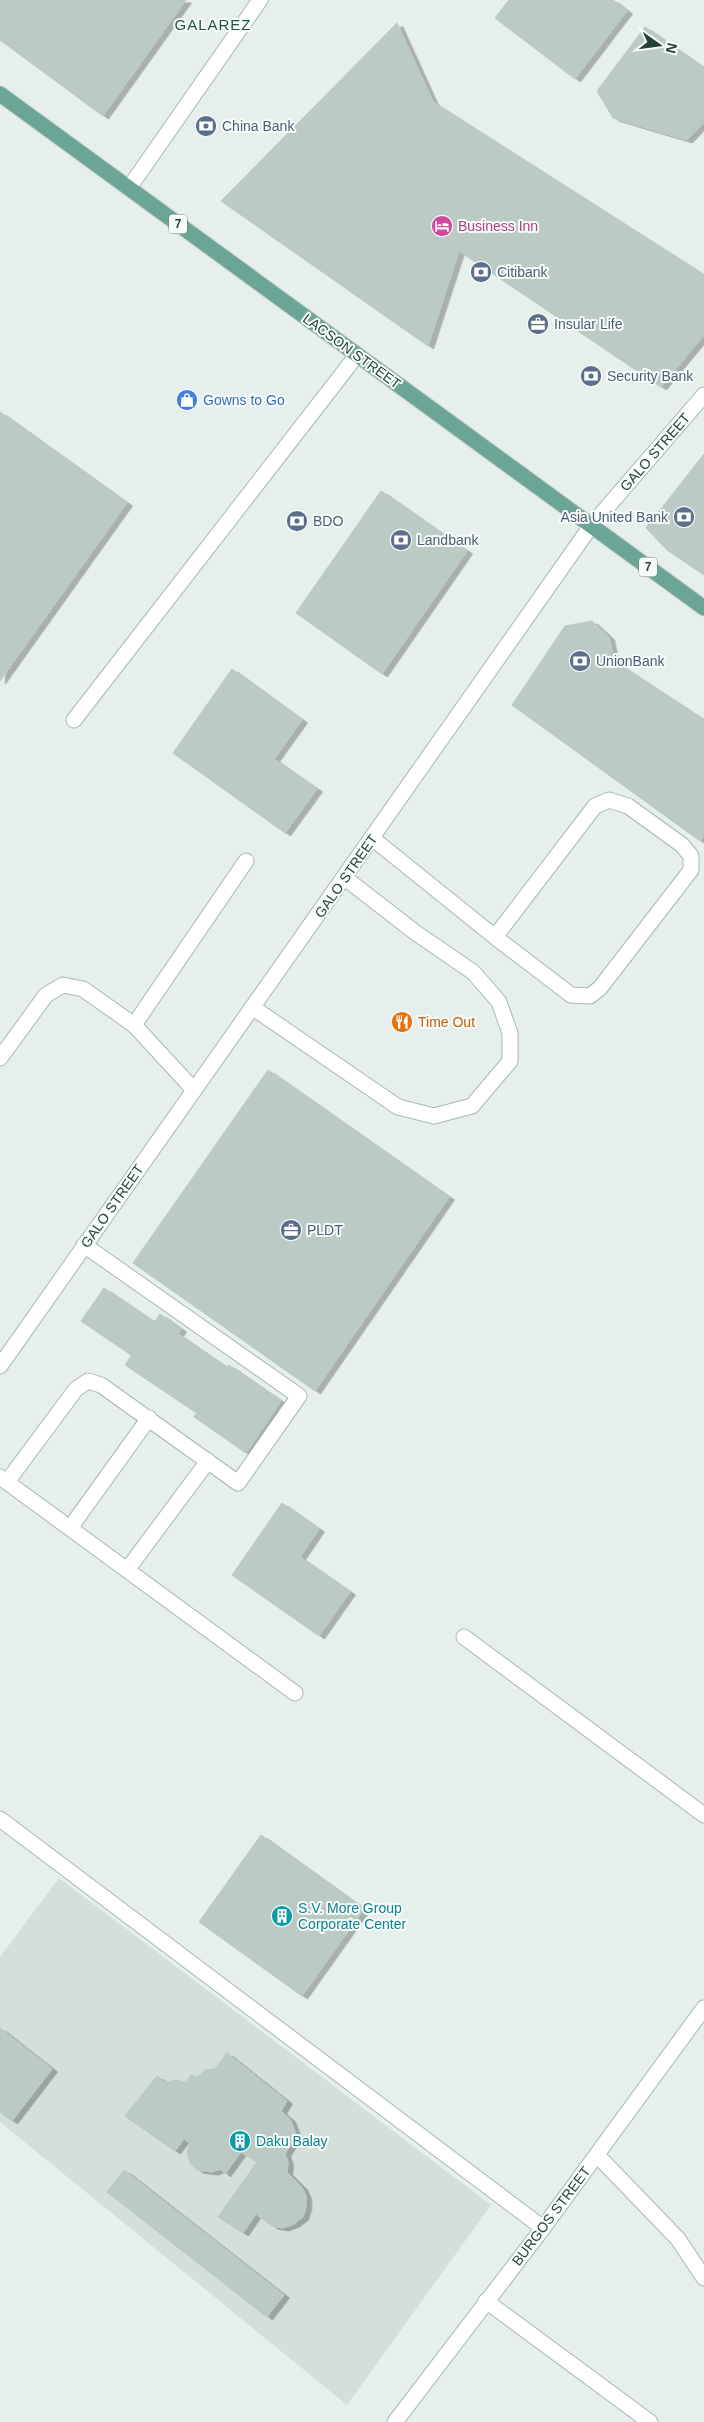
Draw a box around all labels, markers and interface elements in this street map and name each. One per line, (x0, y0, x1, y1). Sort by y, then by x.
district label: GALAREZ (174, 16, 252, 33)
north arrow (634, 20, 684, 70)
text: N (663, 41, 681, 55)
bank icon: China Bank (194, 114, 218, 138)
place label: China Bank (222, 118, 295, 134)
road number: 7 (169, 214, 187, 233)
hotel icon: Business Inn (430, 214, 454, 238)
place label: Business Inn (458, 218, 538, 234)
bank icon: Citibank (469, 260, 493, 284)
place label: Citibank (497, 264, 549, 280)
street label: LACSON STREET (300, 310, 404, 392)
office icon: Insular Life (526, 312, 550, 336)
place label: Insular Life (554, 316, 623, 332)
bank icon: Security Bank (579, 364, 603, 388)
place label: Security Bank (607, 368, 694, 384)
shop icon: Gowns to Go (175, 388, 199, 412)
place label: Gowns to Go (203, 392, 285, 408)
street label: GALO STREET (617, 409, 693, 494)
bank icon: Asia United Bank (672, 505, 696, 529)
bank icon: BDO (285, 509, 309, 533)
place label: Asia United Bank (561, 509, 669, 525)
place label: BDO (313, 513, 343, 529)
bank icon: Landbank (389, 528, 413, 552)
place label: Landbank (417, 532, 480, 548)
road number: 7 (639, 558, 657, 576)
bank icon: UnionBank (568, 649, 592, 673)
place label: UnionBank (596, 653, 665, 669)
street label: GALO STREET (311, 831, 381, 921)
restaurant icon: Time Out (390, 1010, 414, 1034)
place label: Time Out (418, 1014, 475, 1030)
street label: GALO STREET (77, 1161, 147, 1251)
office icon: PLDT (279, 1218, 303, 1242)
place label: PLDT (307, 1222, 343, 1238)
place label: S.V. More Group Corporate Center (298, 1900, 407, 1932)
building icon: S.V. More Group Corporate Center (270, 1904, 294, 1928)
building icon: Daku Balay (228, 2129, 252, 2153)
place label: Daku Balay (256, 2133, 328, 2149)
street label: BURGOS STREET (509, 2163, 594, 2269)

